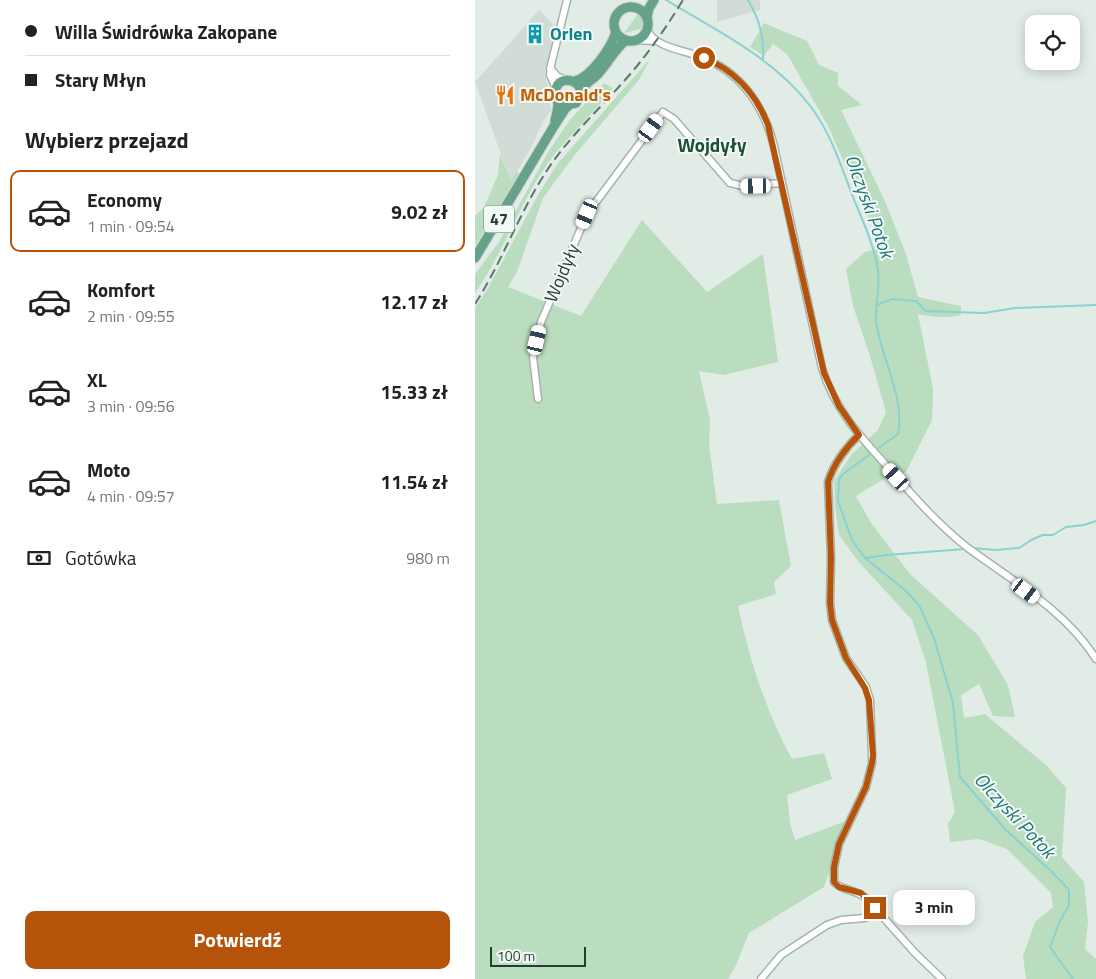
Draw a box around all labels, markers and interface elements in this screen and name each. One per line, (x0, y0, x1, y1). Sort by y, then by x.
map controls (1025, 15, 1080, 70)
button: locate (1025, 15, 1080, 70)
text: Willa Świdrówka Zakopane (55, 17, 277, 46)
place label: Orlen (550, 20, 592, 47)
building icon: Orlen (524, 23, 546, 45)
route start (693, 47, 715, 69)
text: Stary Młyn (55, 65, 146, 94)
place label: McDonald's (520, 81, 611, 108)
restaurant icon: McDonald's (494, 84, 516, 106)
car (636, 111, 665, 145)
text: Wybierz przejazd (25, 123, 189, 157)
district label: Wojdyły (677, 130, 747, 159)
water label: Olczyski Potok (838, 150, 903, 264)
car (740, 178, 771, 194)
text: Economy (87, 185, 162, 214)
icon: car (27, 189, 72, 234)
text: 9.02 zł (391, 197, 448, 226)
car (574, 197, 599, 231)
road number: 47 (484, 205, 514, 232)
text: 1 min · 09:54 (87, 214, 175, 238)
street label: Wojdyły (537, 239, 586, 306)
text: Komfort (87, 275, 155, 304)
icon: car (27, 279, 72, 324)
text: 12.17 zł (381, 287, 448, 316)
text: 2 min · 09:55 (87, 304, 175, 328)
car (526, 324, 547, 356)
text: XL (87, 365, 107, 394)
icon: car (27, 369, 72, 414)
text: 15.33 zł (381, 377, 448, 406)
text: 3 min · 09:56 (87, 394, 175, 418)
text: Moto (87, 455, 130, 484)
icon: car (27, 459, 72, 504)
car (880, 461, 911, 493)
text: 11.54 zł (381, 467, 448, 496)
text: 4 min · 09:57 (87, 484, 175, 508)
text: Gotówka (65, 543, 136, 572)
icon: cash (25, 544, 53, 572)
text: 980 m (406, 546, 450, 570)
car (1009, 576, 1042, 606)
water label: Olczyski Potok (968, 765, 1065, 866)
callout: 3 min (893, 890, 975, 926)
text: 3 min (915, 895, 953, 919)
route end (864, 897, 886, 919)
button: Potwierdź (25, 911, 450, 969)
scale bar (490, 944, 586, 967)
text: 100 m (497, 945, 535, 966)

